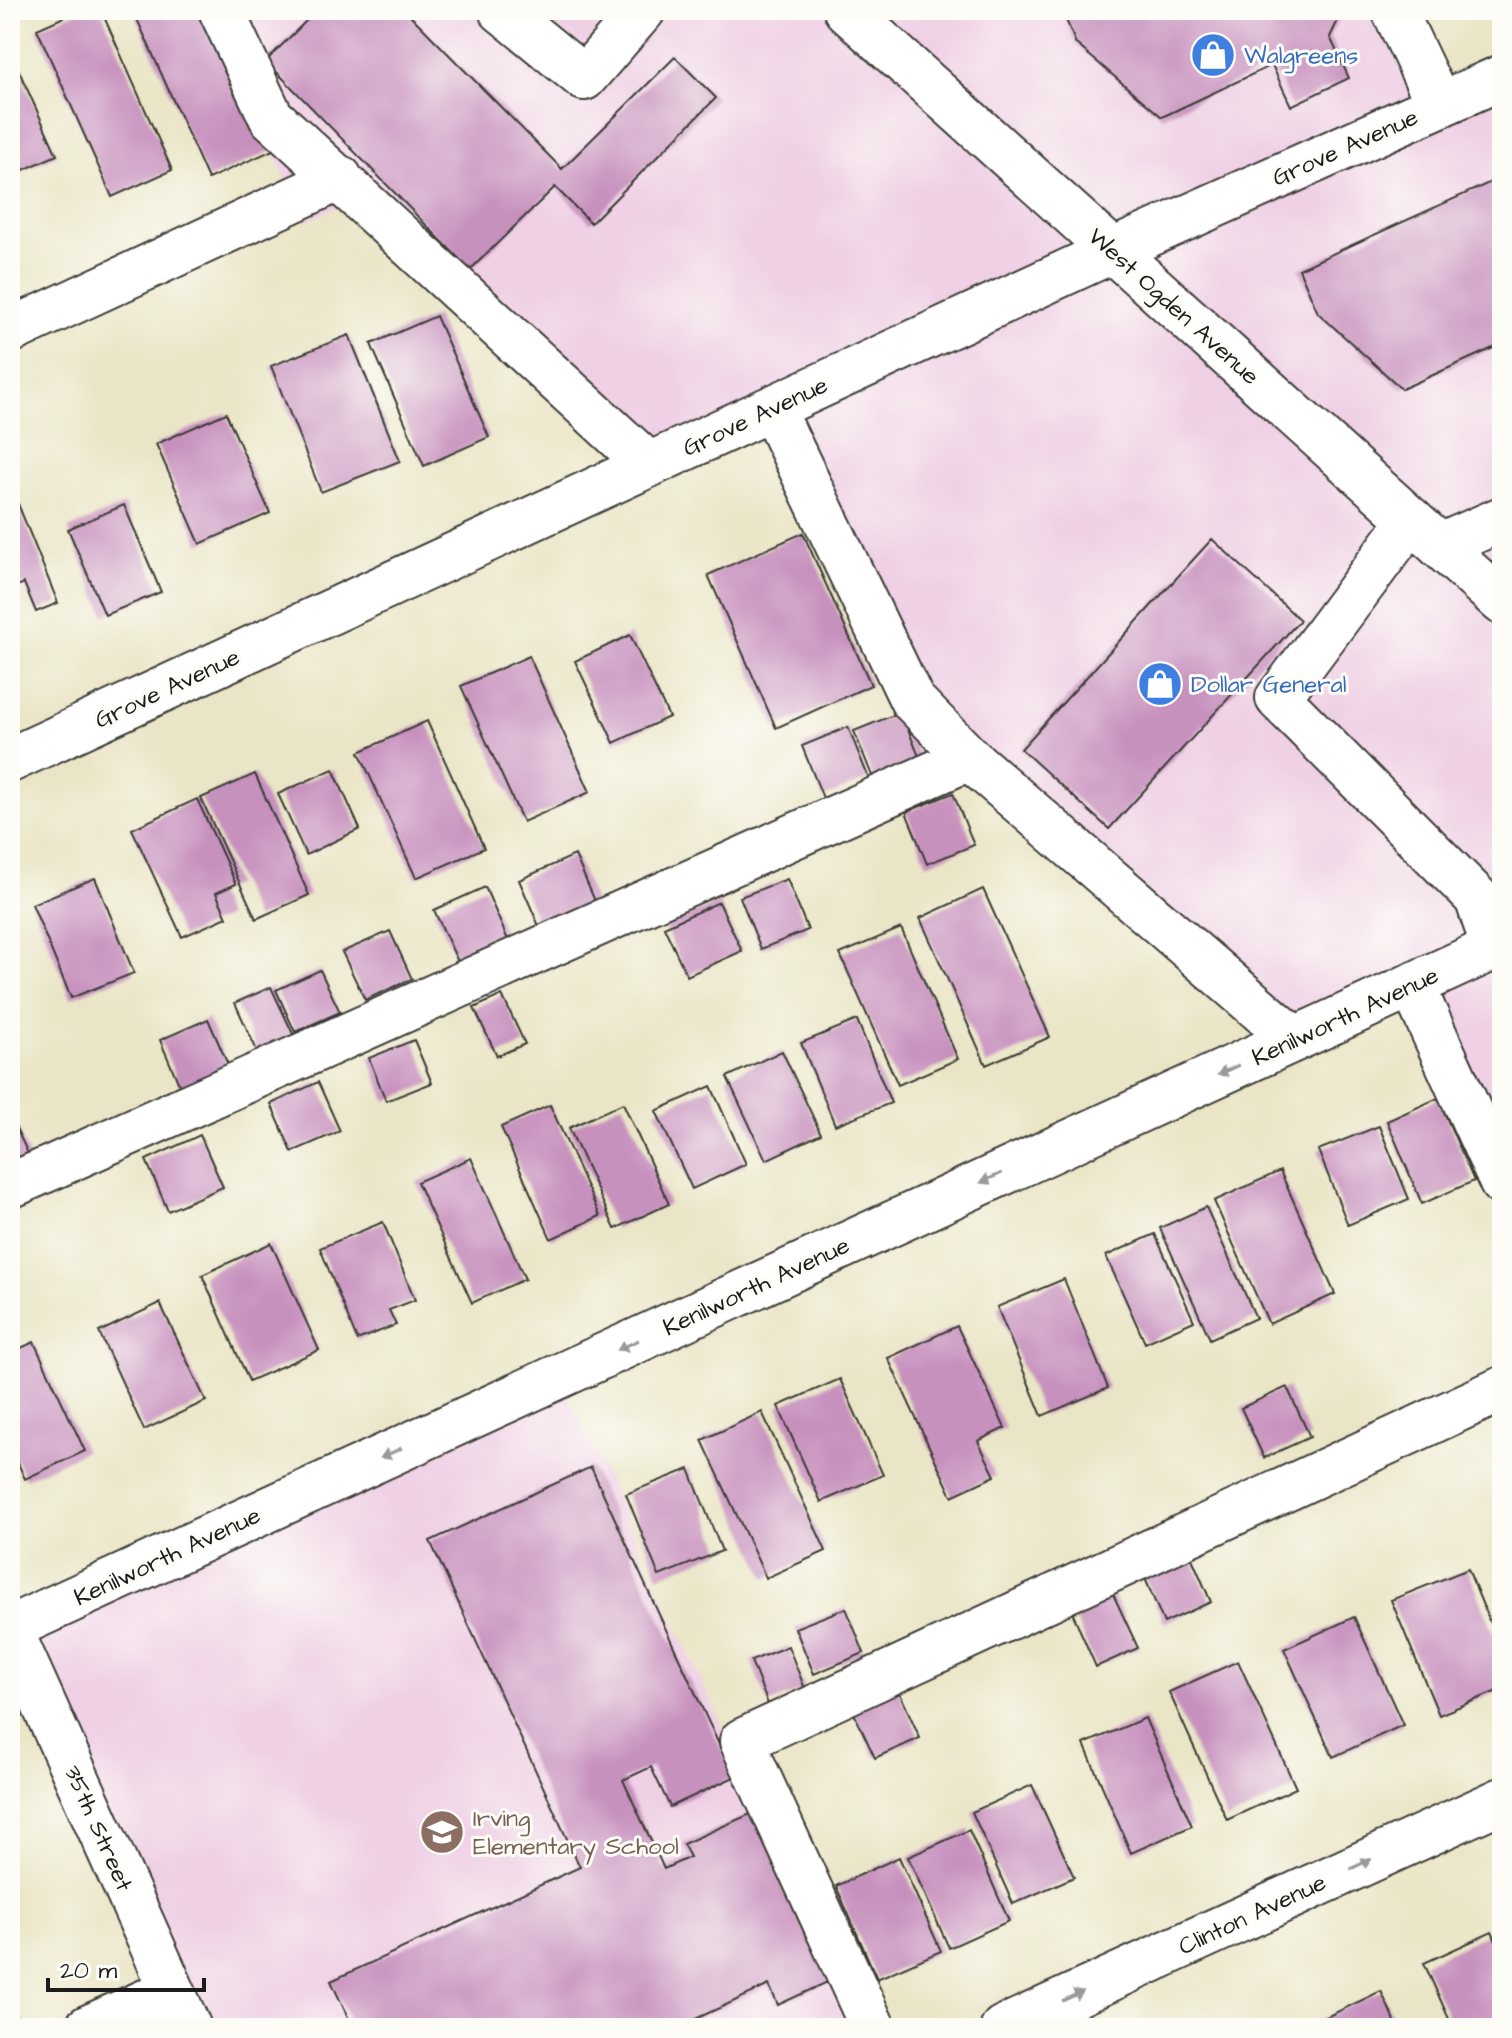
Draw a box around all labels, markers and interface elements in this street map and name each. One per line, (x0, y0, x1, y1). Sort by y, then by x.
shop icon: Walgreens (1189, 31, 1237, 79)
place label: Walgreens (1244, 39, 1358, 74)
street label: Grove Avenue (1267, 101, 1424, 195)
street label: West Ogden Avenue (1079, 220, 1267, 394)
street label: Grove Avenue (677, 368, 833, 465)
street label: Grove Avenue (89, 640, 245, 737)
shop icon: Dollar General (1136, 660, 1184, 708)
place label: Dollar General (1191, 668, 1346, 702)
street label: Kenilworth Avenue (1247, 959, 1444, 1075)
one-way arrow (1216, 1063, 1239, 1077)
one-way arrow (979, 1171, 1003, 1185)
street label: Kenilworth Avenue (658, 1229, 855, 1345)
one-way arrow (616, 1338, 639, 1352)
one-way arrow (379, 1446, 403, 1460)
street label: Kenilworth Avenue (69, 1499, 266, 1615)
street label: 35th Street (55, 1760, 141, 1897)
place label: Irving Elementary School (473, 1802, 679, 1865)
school or university icon: Irving Elementary School (418, 1808, 466, 1856)
one-way arrow (1349, 1857, 1373, 1871)
street label: Clinton Avenue (1173, 1866, 1332, 1964)
scale bar (48, 1942, 204, 1992)
text: 20 m (60, 1954, 117, 1988)
one-way arrow (1062, 1989, 1085, 2002)

